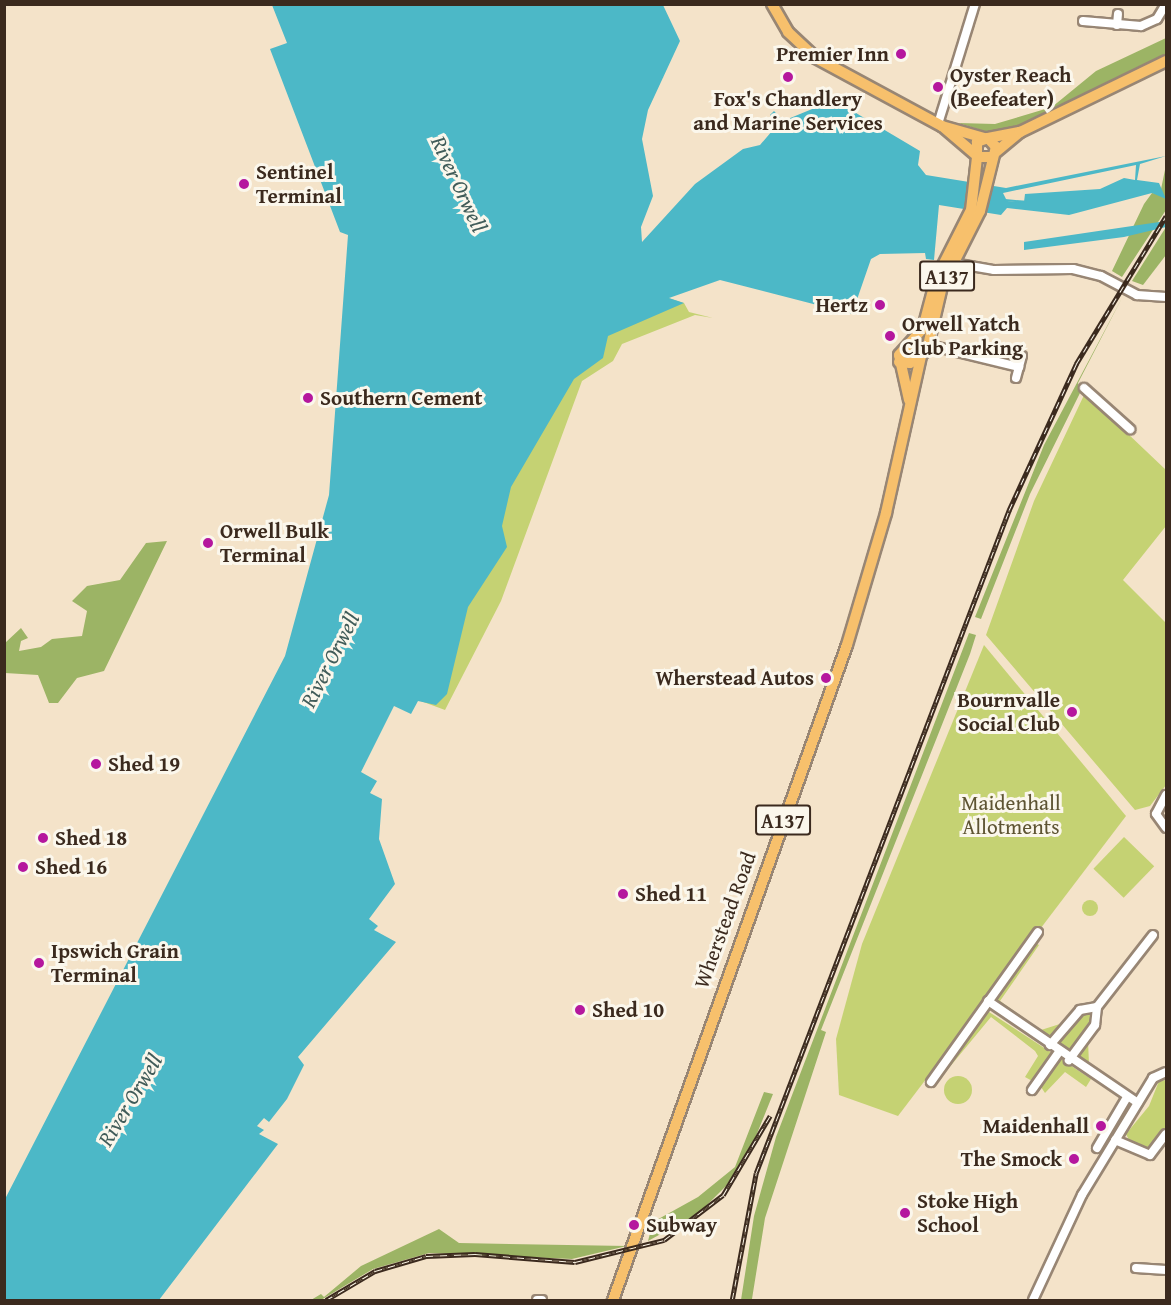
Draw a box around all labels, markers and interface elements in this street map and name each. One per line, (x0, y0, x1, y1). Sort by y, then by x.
place label: Premier Inn (776, 41, 889, 67)
marker: Premier Inn (894, 47, 908, 61)
place label: Oyster Reach (Beefeater) (950, 62, 1071, 112)
marker: Fox's Chandlery and Marine Services (781, 70, 795, 84)
marker: Oyster Reach (Beefeater) (931, 80, 945, 94)
place label: Fox's Chandlery and Marine Services (693, 86, 883, 136)
water label: River Orwell (425, 132, 493, 236)
place label: Sentinel Terminal (256, 159, 342, 209)
marker: Sentinel Terminal (237, 177, 251, 191)
road number: A137 (918, 259, 976, 293)
place label: Hertz (816, 292, 868, 318)
marker: Hertz (873, 298, 887, 312)
place label: Orwell Yatch Club Parking (902, 311, 1023, 361)
marker: Orwell Yatch Club Parking (883, 329, 897, 343)
place label: Southern Cement (320, 385, 482, 411)
marker: Southern Cement (301, 391, 315, 405)
place label: Orwell Bulk Terminal (220, 518, 329, 568)
marker: Orwell Bulk Terminal (201, 536, 215, 550)
water label: River Orwell (295, 608, 365, 712)
place label: Wherstead Autos (655, 665, 814, 691)
marker: Wherstead Autos (819, 671, 833, 685)
place label: Bournvalle Social Club (957, 687, 1060, 737)
marker: Bournvalle Social Club (1065, 705, 1079, 719)
place label: Shed 19 (108, 751, 180, 777)
marker: Shed 19 (89, 757, 103, 771)
park label: Maidenhall Allotments (961, 790, 1061, 840)
road number: A137 (754, 803, 812, 837)
place label: Shed 18 (55, 825, 127, 851)
marker: Shed 18 (36, 831, 50, 845)
street label: Wherstead Road (689, 848, 761, 992)
place label: Shed 16 (35, 854, 107, 880)
marker: Shed 16 (16, 860, 30, 874)
place label: Shed 11 (635, 881, 707, 907)
marker: Shed 11 (616, 887, 630, 901)
place label: Ipswich Grain Terminal (51, 938, 179, 988)
marker: Ipswich Grain Terminal (32, 956, 46, 970)
place label: Shed 10 (592, 997, 664, 1023)
marker: Shed 10 (573, 1003, 587, 1017)
water label: River Orwell (92, 1049, 168, 1151)
place label: Maidenhall (983, 1113, 1089, 1139)
marker: Maidenhall (1094, 1119, 1108, 1133)
place label: The Smock (961, 1146, 1062, 1172)
marker: The Smock (1067, 1152, 1081, 1166)
place label: Stoke High School (917, 1188, 1018, 1238)
marker: Stoke High School (898, 1206, 912, 1220)
place label: Subway (646, 1212, 717, 1238)
marker: Subway (627, 1218, 641, 1232)

